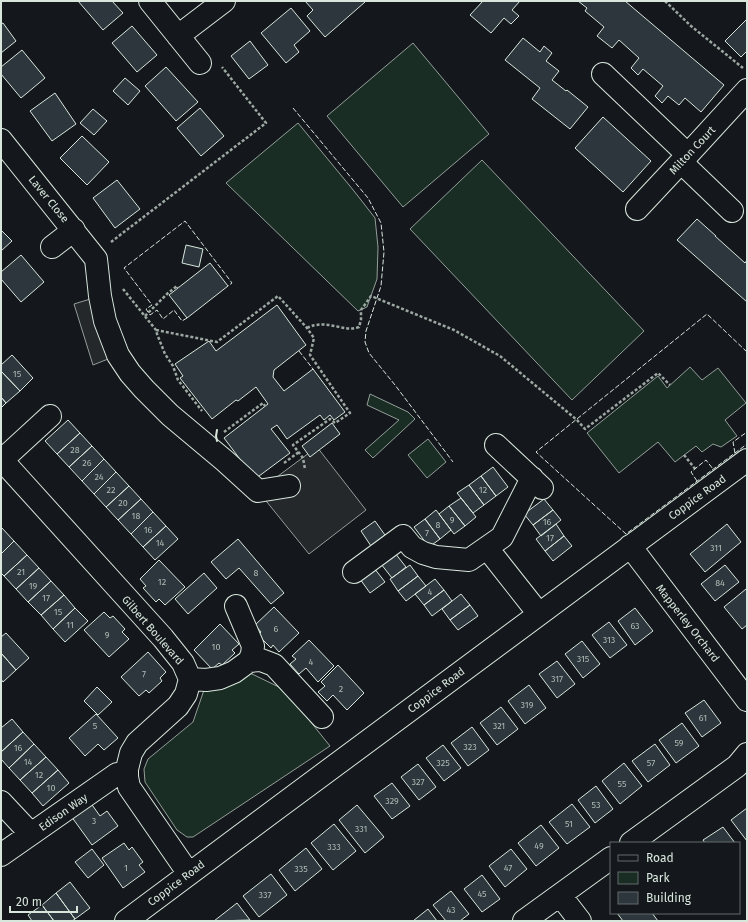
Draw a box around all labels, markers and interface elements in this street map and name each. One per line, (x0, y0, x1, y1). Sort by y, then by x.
street label: Milton Court (667, 123, 718, 177)
street label: Laver Close (26, 173, 71, 225)
house number: 15 (13, 369, 22, 379)
house number: 28 (70, 445, 80, 455)
house number: 26 (82, 458, 92, 468)
house number: 24 (94, 472, 104, 482)
street label: Coppice Road (666, 472, 729, 523)
house number: 22 (107, 485, 115, 495)
house number: 12 (479, 485, 487, 495)
house number: 20 (118, 498, 128, 508)
house number: 18 (132, 511, 140, 521)
house number: 9 (450, 515, 455, 525)
house number: 16 (543, 517, 552, 527)
house number: 8 (436, 520, 441, 530)
house number: 16 (144, 525, 153, 535)
house number: 7 (425, 528, 429, 538)
house number: 17 (546, 533, 554, 543)
house number: 14 (156, 538, 165, 548)
house number: 311 (710, 543, 722, 553)
house number: 21 (17, 567, 25, 577)
house number: 8 (254, 568, 259, 578)
house number: 12 (158, 577, 166, 587)
house number: 84 (715, 578, 725, 588)
house number: 19 (29, 581, 38, 591)
street label: Mapperley Orchard (653, 582, 722, 665)
house number: 4 (428, 587, 433, 597)
house number: 17 (42, 593, 50, 603)
street label: Gilbert Boulevard (119, 593, 186, 668)
house number: 15 (54, 607, 63, 617)
house number: 11 (66, 620, 74, 630)
house number: 63 (630, 621, 640, 631)
house number: 6 (274, 624, 279, 634)
house number: 9 (105, 630, 110, 640)
house number: 313 (603, 635, 615, 645)
house number: 10 (212, 642, 220, 652)
house number: 315 (577, 654, 590, 664)
house number: 4 (309, 657, 314, 667)
street label: Coppice Road (405, 665, 467, 716)
house number: 7 (142, 669, 146, 679)
house number: 317 (551, 674, 563, 684)
house number: 2 (339, 684, 343, 694)
house number: 319 (521, 700, 534, 710)
house number: 61 (699, 713, 707, 723)
house number: 5 (93, 721, 98, 731)
house number: 321 (493, 721, 505, 731)
house number: 59 (674, 738, 684, 748)
house number: 323 (463, 742, 477, 752)
house number: 16 (14, 743, 23, 753)
house number: 14 (24, 757, 33, 767)
house number: 325 (436, 758, 450, 768)
house number: 57 (647, 758, 655, 768)
house number: 12 (35, 770, 43, 780)
house number: 327 (412, 777, 424, 787)
house number: 55 (618, 779, 627, 789)
house number: 10 (47, 783, 55, 793)
street label: Edison Way (37, 791, 91, 834)
house number: 329 (385, 796, 399, 806)
house number: 53 (592, 800, 600, 810)
house number: 3 (92, 816, 96, 826)
house number: 51 (565, 819, 573, 829)
house number: 331 (355, 824, 367, 834)
house number: 49 (534, 841, 544, 851)
house number: 333 (327, 842, 341, 852)
legend (610, 842, 740, 914)
text: Road (646, 851, 674, 865)
street label: Coppice Road (145, 858, 207, 909)
house number: 1 (124, 863, 128, 873)
house number: 47 (504, 863, 512, 873)
house number: 335 (294, 864, 308, 874)
text: Park (646, 871, 670, 885)
scale bar (10, 888, 77, 914)
house number: 45 (477, 889, 487, 899)
house number: 337 (259, 890, 271, 900)
text: Building (646, 891, 692, 905)
text: 20 m (16, 895, 42, 909)
house number: 43 (446, 905, 456, 915)

